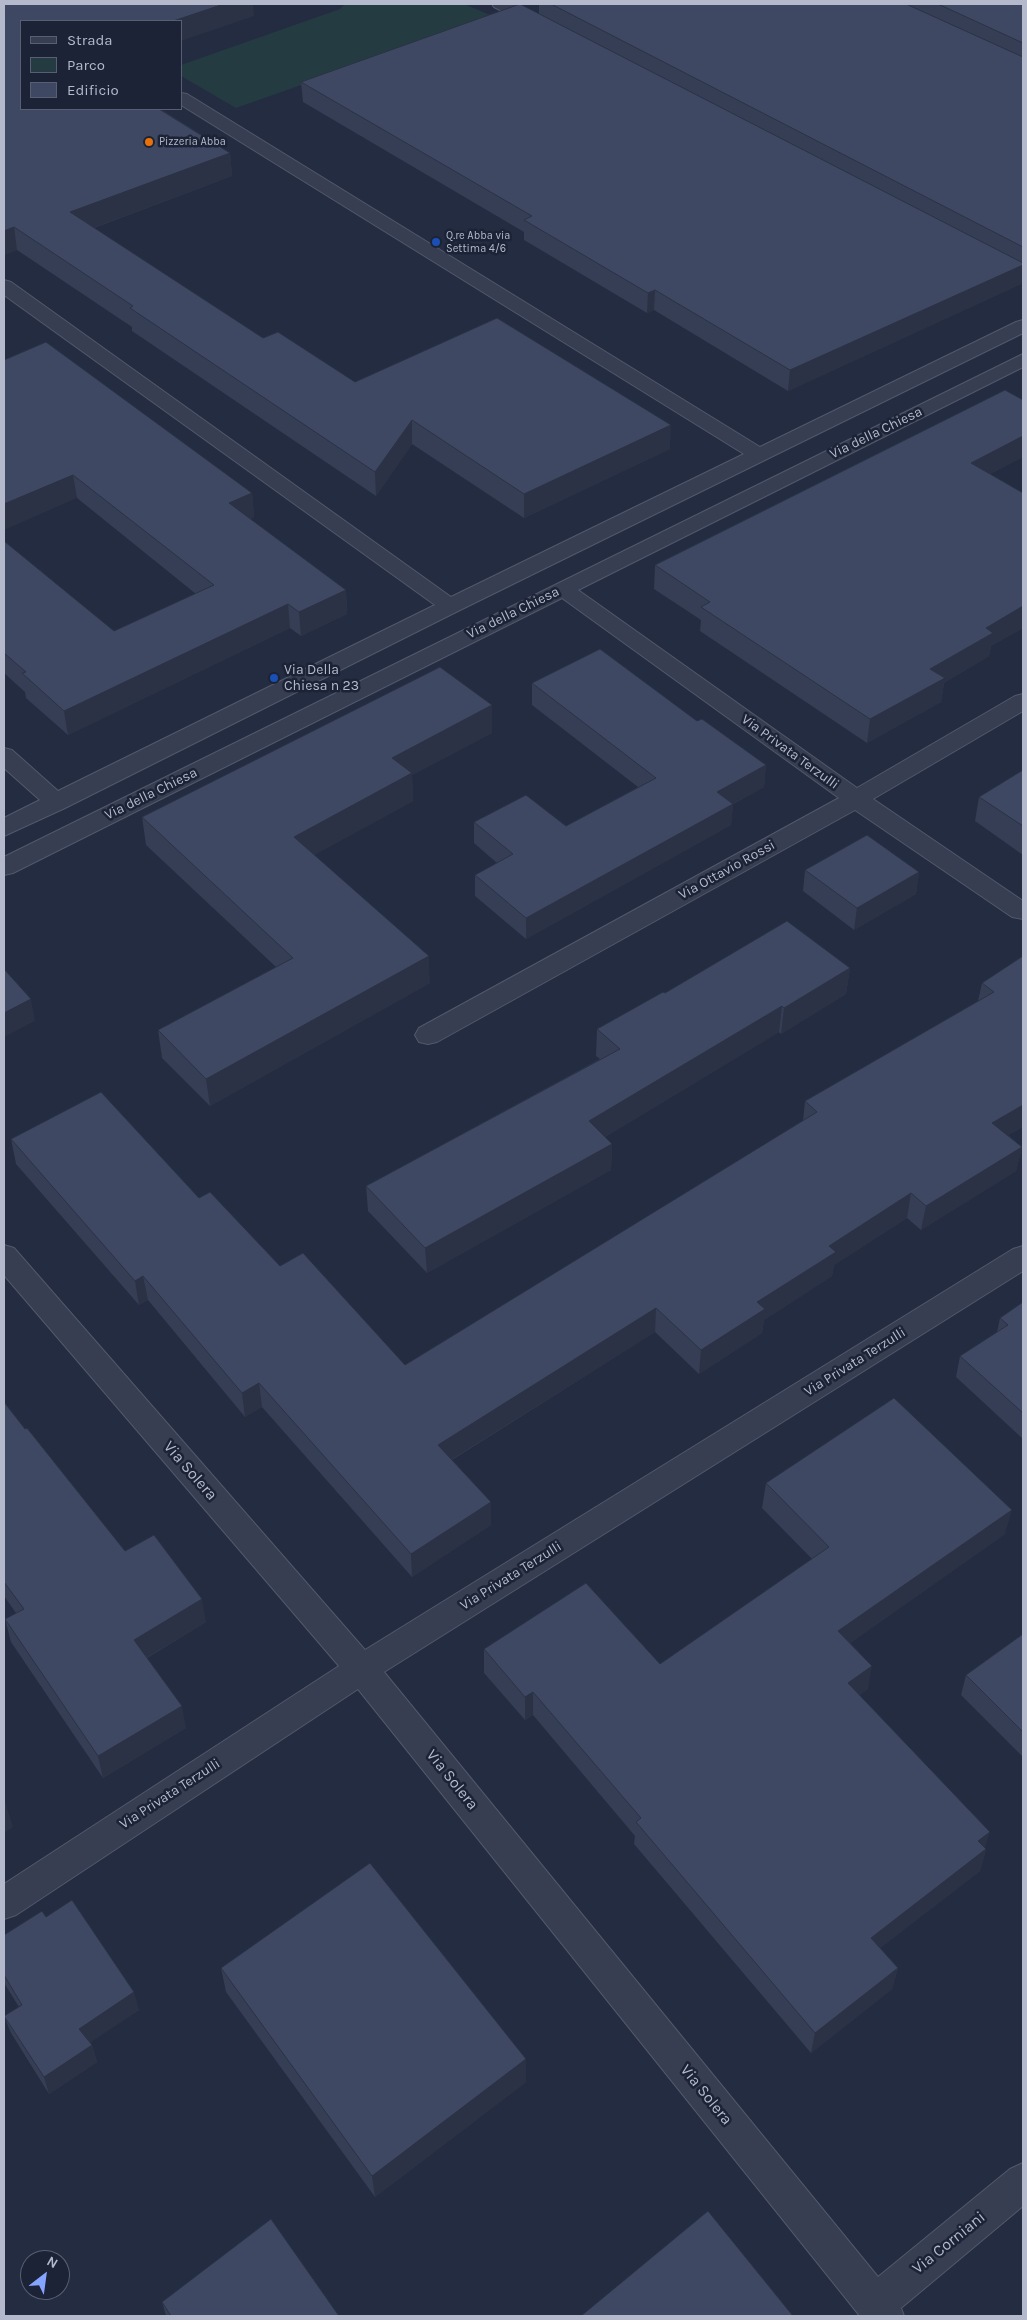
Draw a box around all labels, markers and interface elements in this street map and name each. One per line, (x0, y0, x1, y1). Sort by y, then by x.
legend (20, 20, 182, 110)
text: Strada (67, 31, 113, 49)
text: Parco (67, 56, 105, 74)
text: Edificio (67, 81, 119, 99)
place label: Pizzeria Abba (159, 135, 226, 149)
marker: Pizzeria Abba (143, 136, 155, 148)
place label: Q.re Abba via Settima 4/6 (446, 229, 510, 255)
marker: Q.re Abba via Settima 4/6 (430, 236, 442, 248)
street label: Via della Chiesa (827, 403, 925, 463)
street label: Via della Chiesa (464, 583, 562, 643)
place label: Via Della Chiesa n 23 (284, 662, 359, 694)
marker: Via Della Chiesa n 23 (268, 672, 280, 684)
street label: Via Privata Terzulli (738, 711, 842, 793)
street label: Via della Chiesa (102, 764, 200, 824)
street label: Via Ottavio Rossi (676, 837, 778, 903)
street label: Via Privata Terzulli (801, 1324, 909, 1400)
street label: Via Solera (159, 1438, 221, 1504)
street label: Via Privata Terzulli (457, 1538, 565, 1614)
street label: Via Solera (422, 1746, 482, 1814)
street label: Via Privata Terzulli (117, 1755, 223, 1833)
street label: Via Solera (676, 2061, 736, 2129)
street label: Via Corniani (909, 2208, 989, 2278)
north arrow (20, 2250, 70, 2300)
text: N (44, 2253, 61, 2272)

